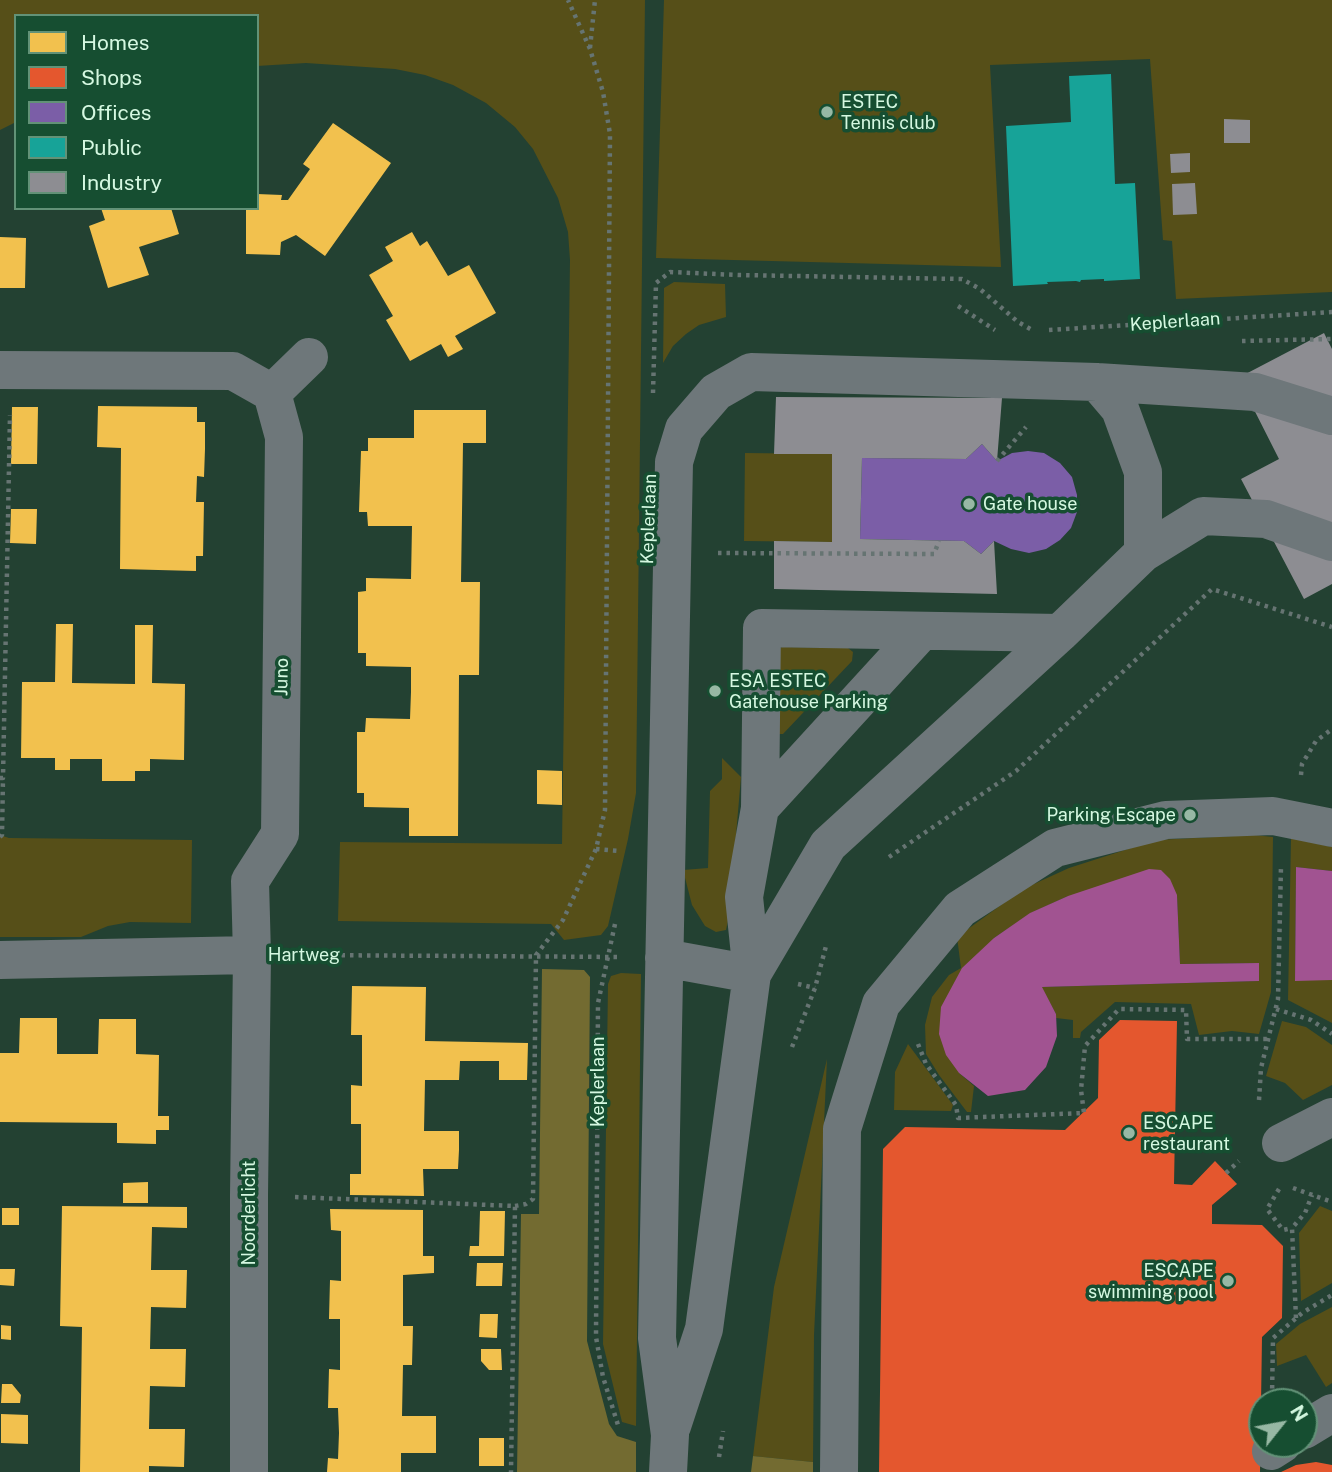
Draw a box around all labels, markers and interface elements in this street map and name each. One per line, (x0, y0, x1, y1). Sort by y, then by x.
legend (14, 14, 259, 210)
text: Homes (81, 30, 149, 55)
text: Shops (81, 65, 142, 90)
place label: ESTEC Tennis club (841, 91, 935, 134)
text: Offices (81, 100, 151, 125)
marker: ESTEC Tennis club (819, 104, 835, 120)
text: Public (81, 135, 142, 160)
text: Industry (81, 170, 162, 195)
street label: Keplerlaan (1129, 308, 1221, 336)
street label: Keplerlaan (637, 473, 661, 565)
place label: Gate house (983, 493, 1077, 515)
marker: Gate house (961, 496, 977, 512)
street label: Juno (271, 658, 293, 696)
place label: ESA ESTEC Gatehouse Parking (729, 670, 888, 712)
marker: ESA ESTEC Gatehouse Parking (707, 683, 723, 699)
place label: Parking Escape (1046, 804, 1176, 826)
marker: Parking Escape (1182, 807, 1198, 823)
street label: Hartweg (268, 944, 340, 966)
street label: Keplerlaan (587, 1037, 609, 1127)
place label: ESCAPE restaurant (1143, 1112, 1230, 1154)
marker: ESCAPE restaurant (1121, 1125, 1137, 1141)
street label: Noorderlicht (238, 1160, 260, 1266)
place label: ESCAPE swimming pool (1088, 1260, 1214, 1302)
marker: ESCAPE swimming pool (1220, 1273, 1236, 1289)
north arrow (1248, 1388, 1318, 1458)
text: N (1286, 1401, 1313, 1425)

